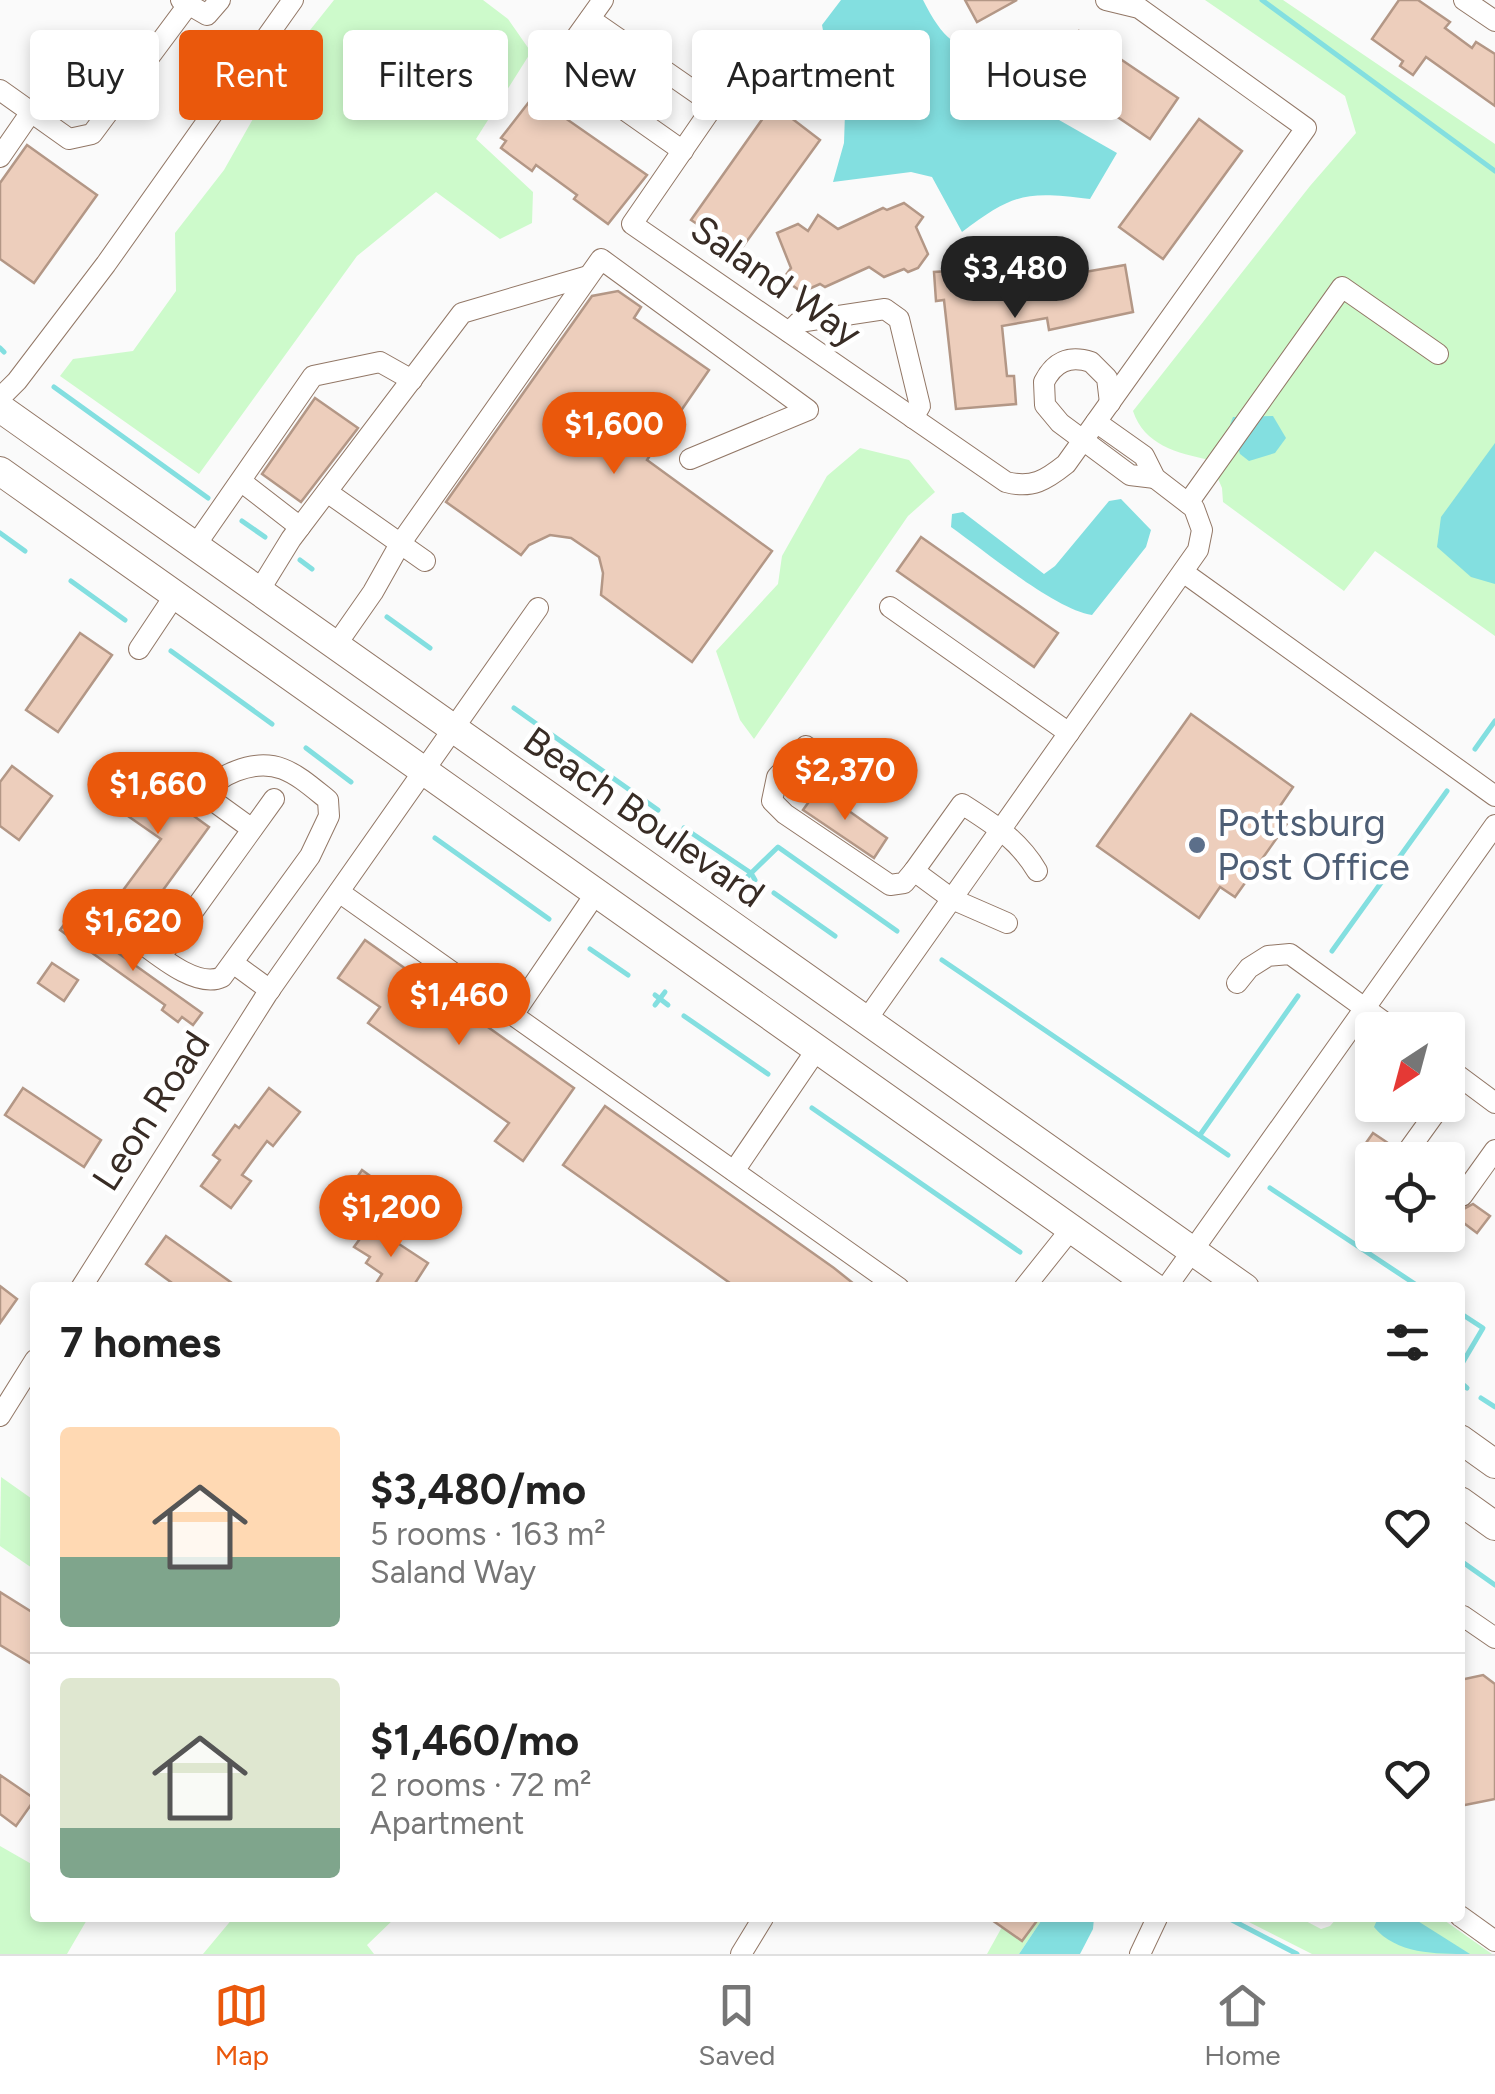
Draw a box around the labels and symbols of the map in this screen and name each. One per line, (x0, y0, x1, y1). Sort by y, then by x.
street label: Saland Way (682, 206, 870, 356)
pin: $3,480 (934, 236, 1096, 321)
pin: $1,600 (533, 392, 695, 477)
street label: Beach Boulevard (515, 717, 773, 917)
pin: $2,370 (764, 738, 926, 823)
pin: $1,660 (77, 752, 239, 837)
place label: Pottsburg Post Office (1217, 800, 1410, 890)
marker: Pottsburg Post Office (1186, 834, 1208, 856)
pin: $1,620 (52, 889, 214, 974)
pin: $1,460 (378, 963, 540, 1048)
north arrow (1355, 1012, 1465, 1122)
street label: Leon Road (83, 1023, 219, 1199)
pin: $1,200 (310, 1175, 472, 1260)

